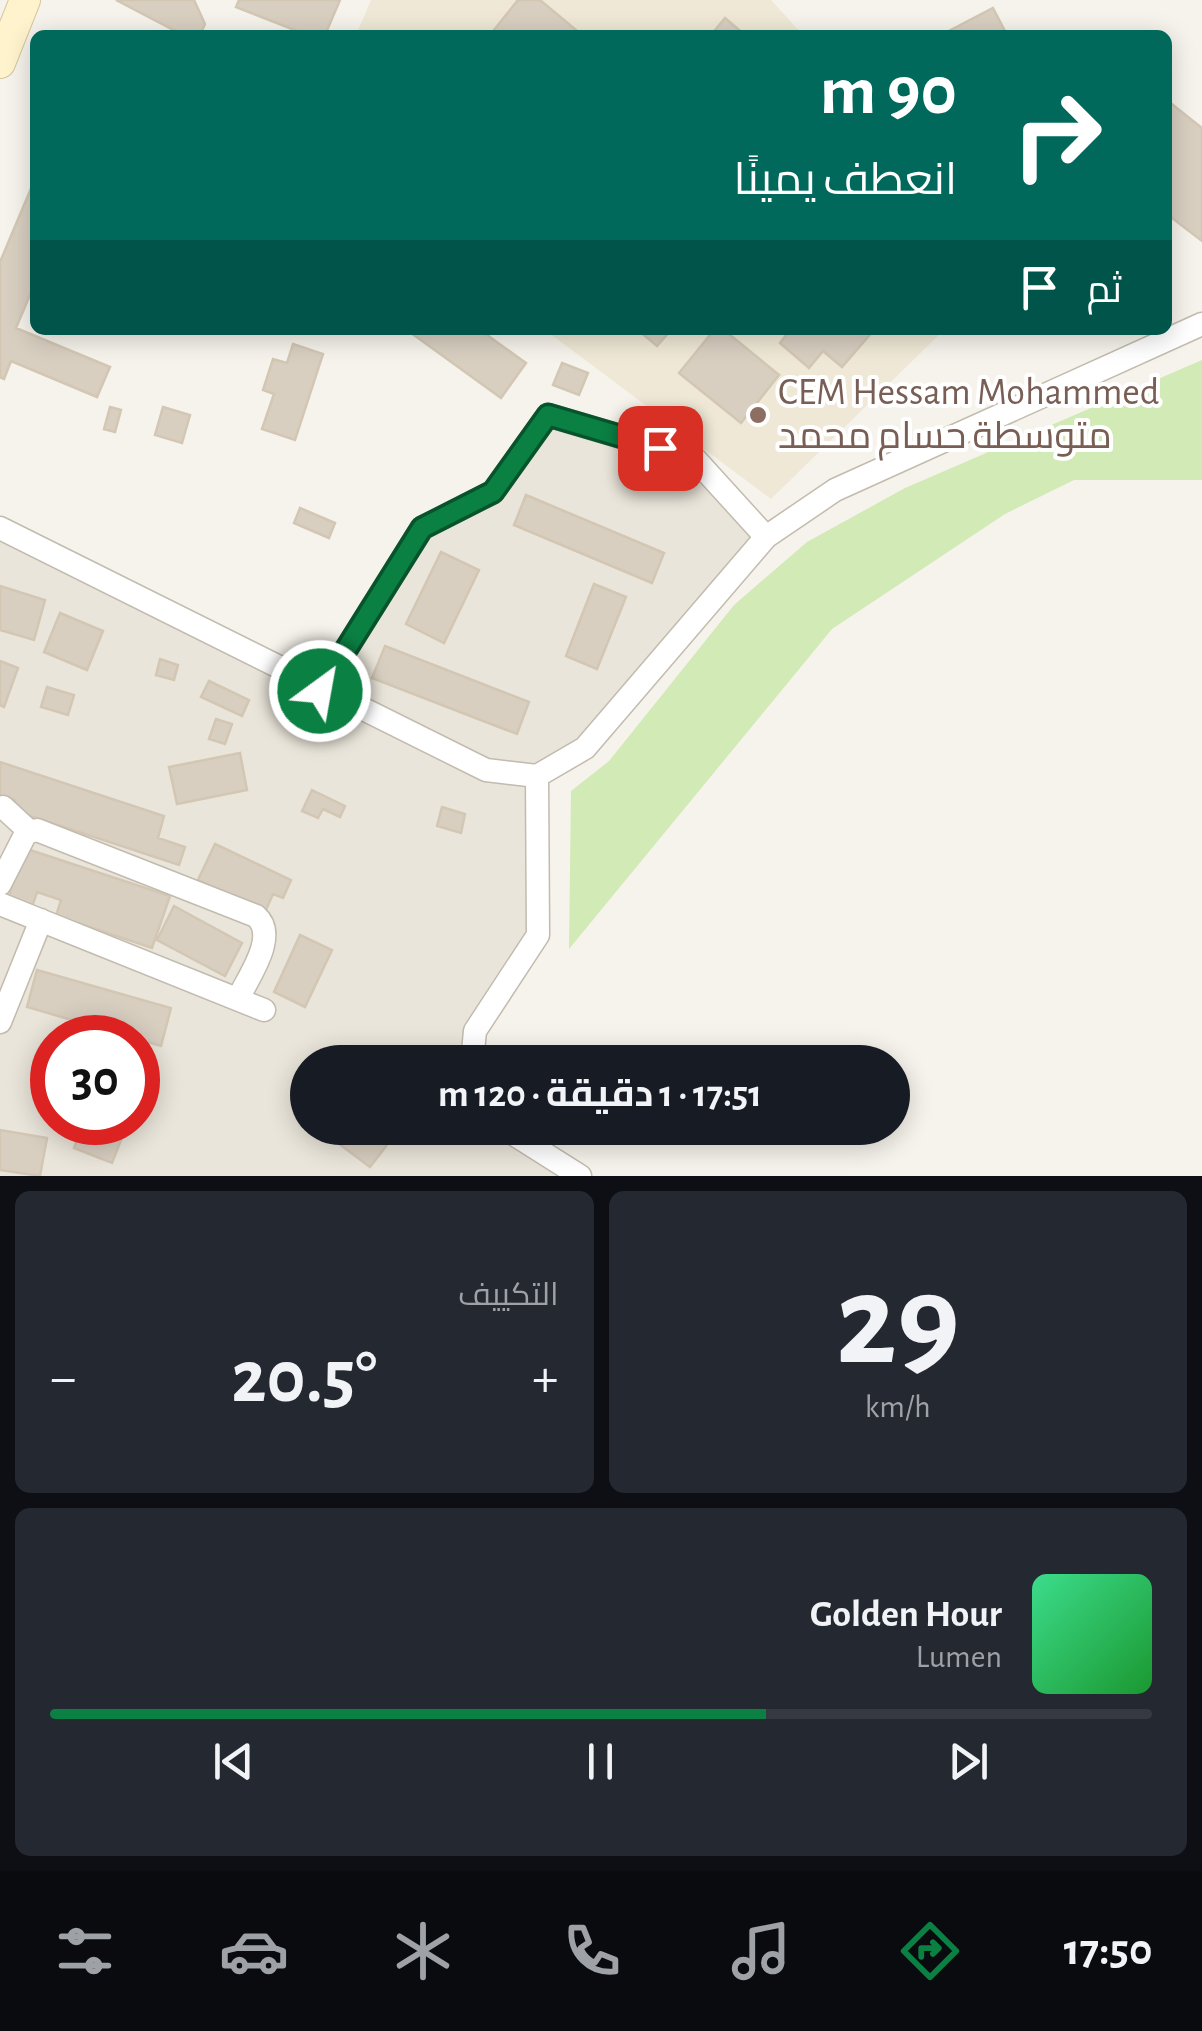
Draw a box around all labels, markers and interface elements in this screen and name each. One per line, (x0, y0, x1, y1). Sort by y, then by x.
text: 90 m (820, 57, 957, 127)
icon: right (992, 70, 1122, 200)
text: انعطف يمينًا (734, 158, 957, 203)
icon: arrive (1012, 260, 1067, 315)
text: ثم (1087, 272, 1122, 310)
place label: CEM Hessam Mohammed متوسطة حسام محمد (778, 374, 1159, 461)
marker: CEM Hessam Mohammed متوسطة حسام محمد (747, 404, 769, 426)
pin (618, 406, 703, 491)
icon: arrive (633, 421, 688, 476)
position arrow (268, 639, 372, 743)
speed limit sign: 30 (30, 1015, 160, 1145)
text: 17:51 · 1 دقيقة · 120 m (438, 1076, 762, 1114)
text: 29 (836, 1258, 960, 1388)
text: التكييف (458, 1279, 559, 1311)
text: 20.5° (231, 1341, 377, 1416)
text: − (50, 1351, 76, 1406)
text: + (532, 1351, 558, 1406)
text: km/h (865, 1391, 931, 1423)
text: Golden Hour (810, 1596, 1002, 1634)
text: Lumen (916, 1641, 1002, 1673)
icon: previous (206, 1734, 261, 1789)
icon: pause (573, 1734, 628, 1789)
icon: next (941, 1734, 996, 1789)
icon: filters (50, 1916, 120, 1986)
icon: car (219, 1916, 289, 1986)
icon: climate (388, 1916, 458, 1986)
icon: phone (557, 1916, 627, 1986)
icon: music (726, 1916, 796, 1986)
icon: directions (895, 1916, 965, 1986)
text: 17:50 (1064, 1928, 1153, 1973)

